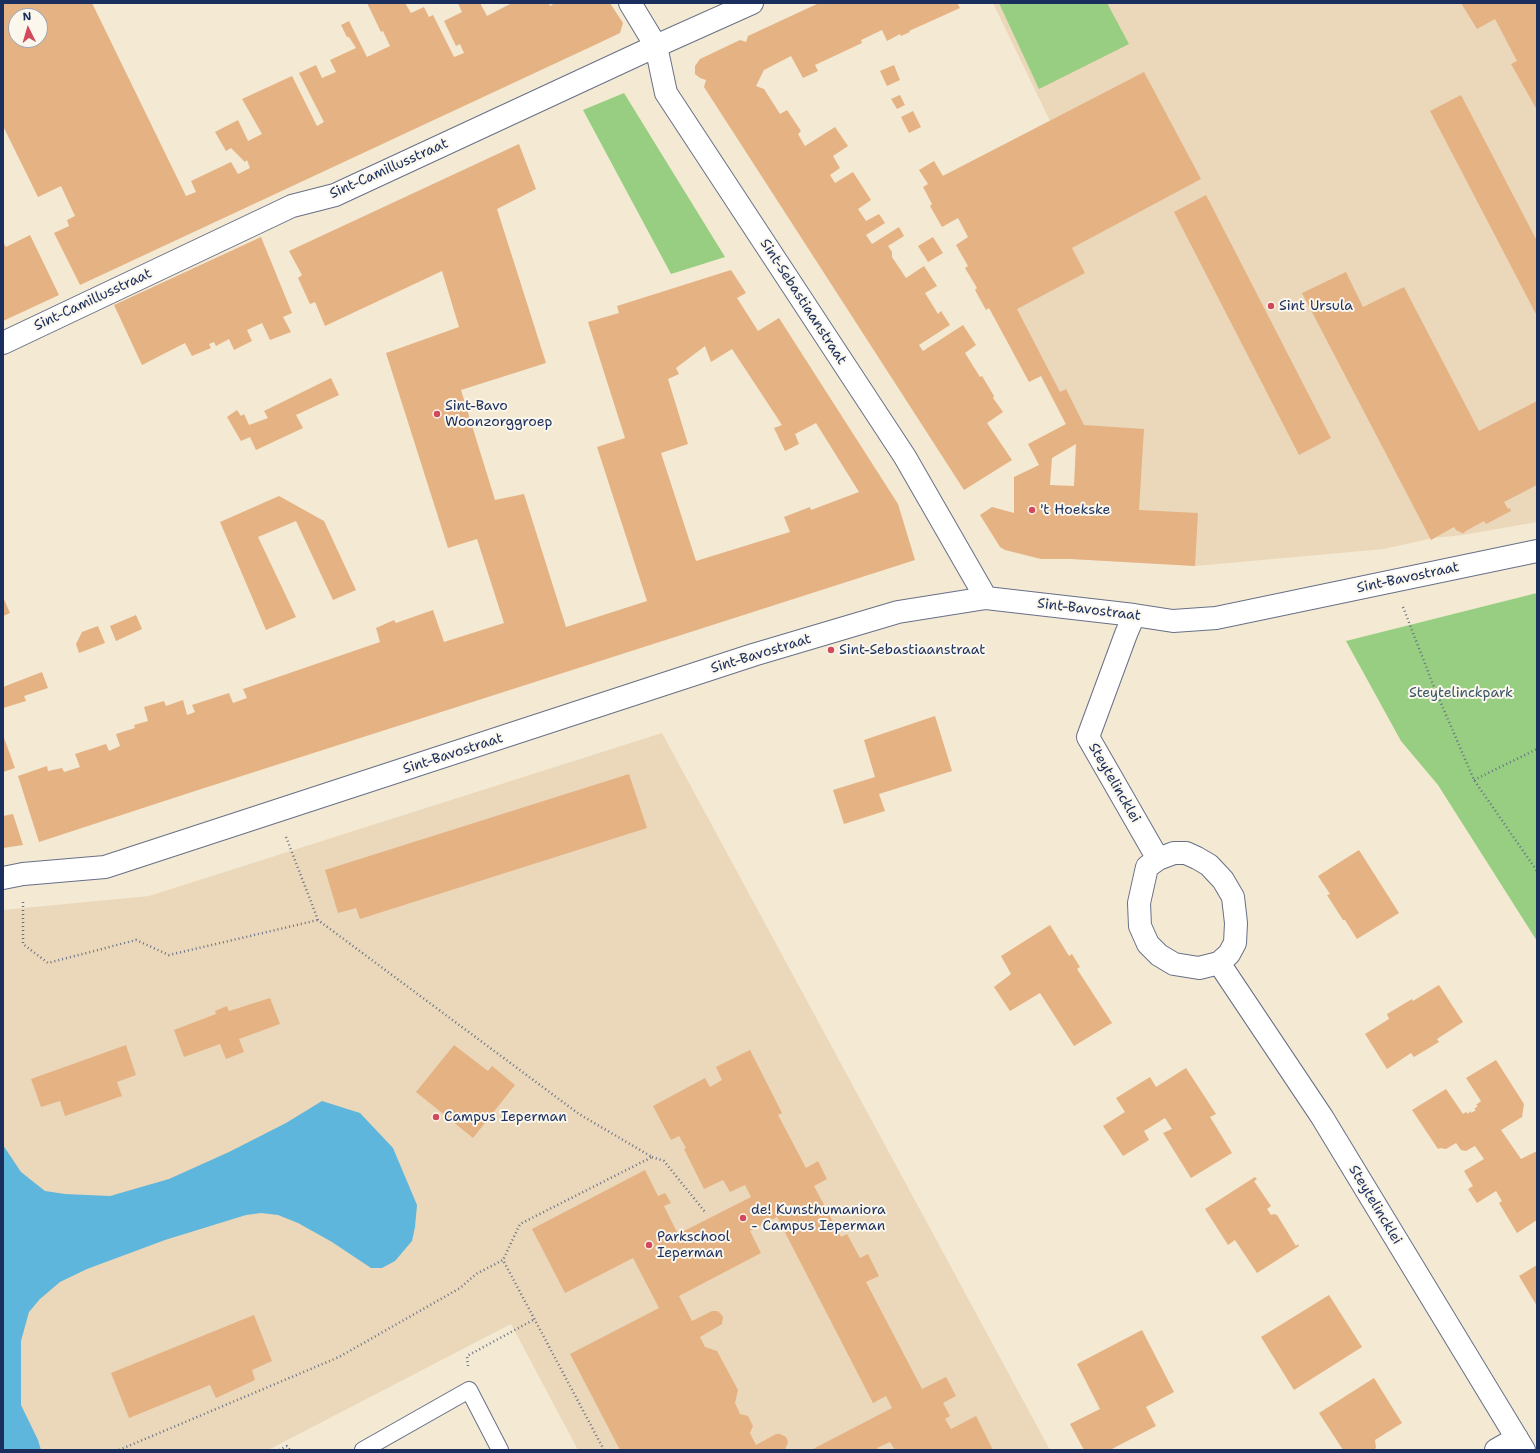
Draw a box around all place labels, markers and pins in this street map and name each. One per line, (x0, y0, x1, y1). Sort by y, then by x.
place label: Sint Ursula (1279, 298, 1353, 314)
marker: Sint Ursula (1266, 301, 1276, 311)
place label: Sint-Bavo Woonzorggroep (445, 398, 552, 430)
marker: Sint-Bavo Woonzorggroep (432, 409, 442, 419)
place label: 't Hoekske (1040, 502, 1111, 518)
marker: 't Hoekske (1027, 505, 1037, 515)
place label: Sint-Sebastiaanstraat (839, 642, 985, 658)
marker: Sint-Sebastiaanstraat (826, 645, 836, 655)
place label: Campus Ieperman (444, 1109, 567, 1125)
marker: Campus Ieperman (431, 1112, 441, 1122)
place label: de! Kunsthumaniora - Campus Ieperman (751, 1202, 886, 1234)
marker: de! Kunsthumaniora - Campus Ieperman (738, 1213, 748, 1223)
place label: Parkschool Ieperman (657, 1229, 730, 1262)
marker: Parkschool Ieperman (644, 1240, 654, 1250)

